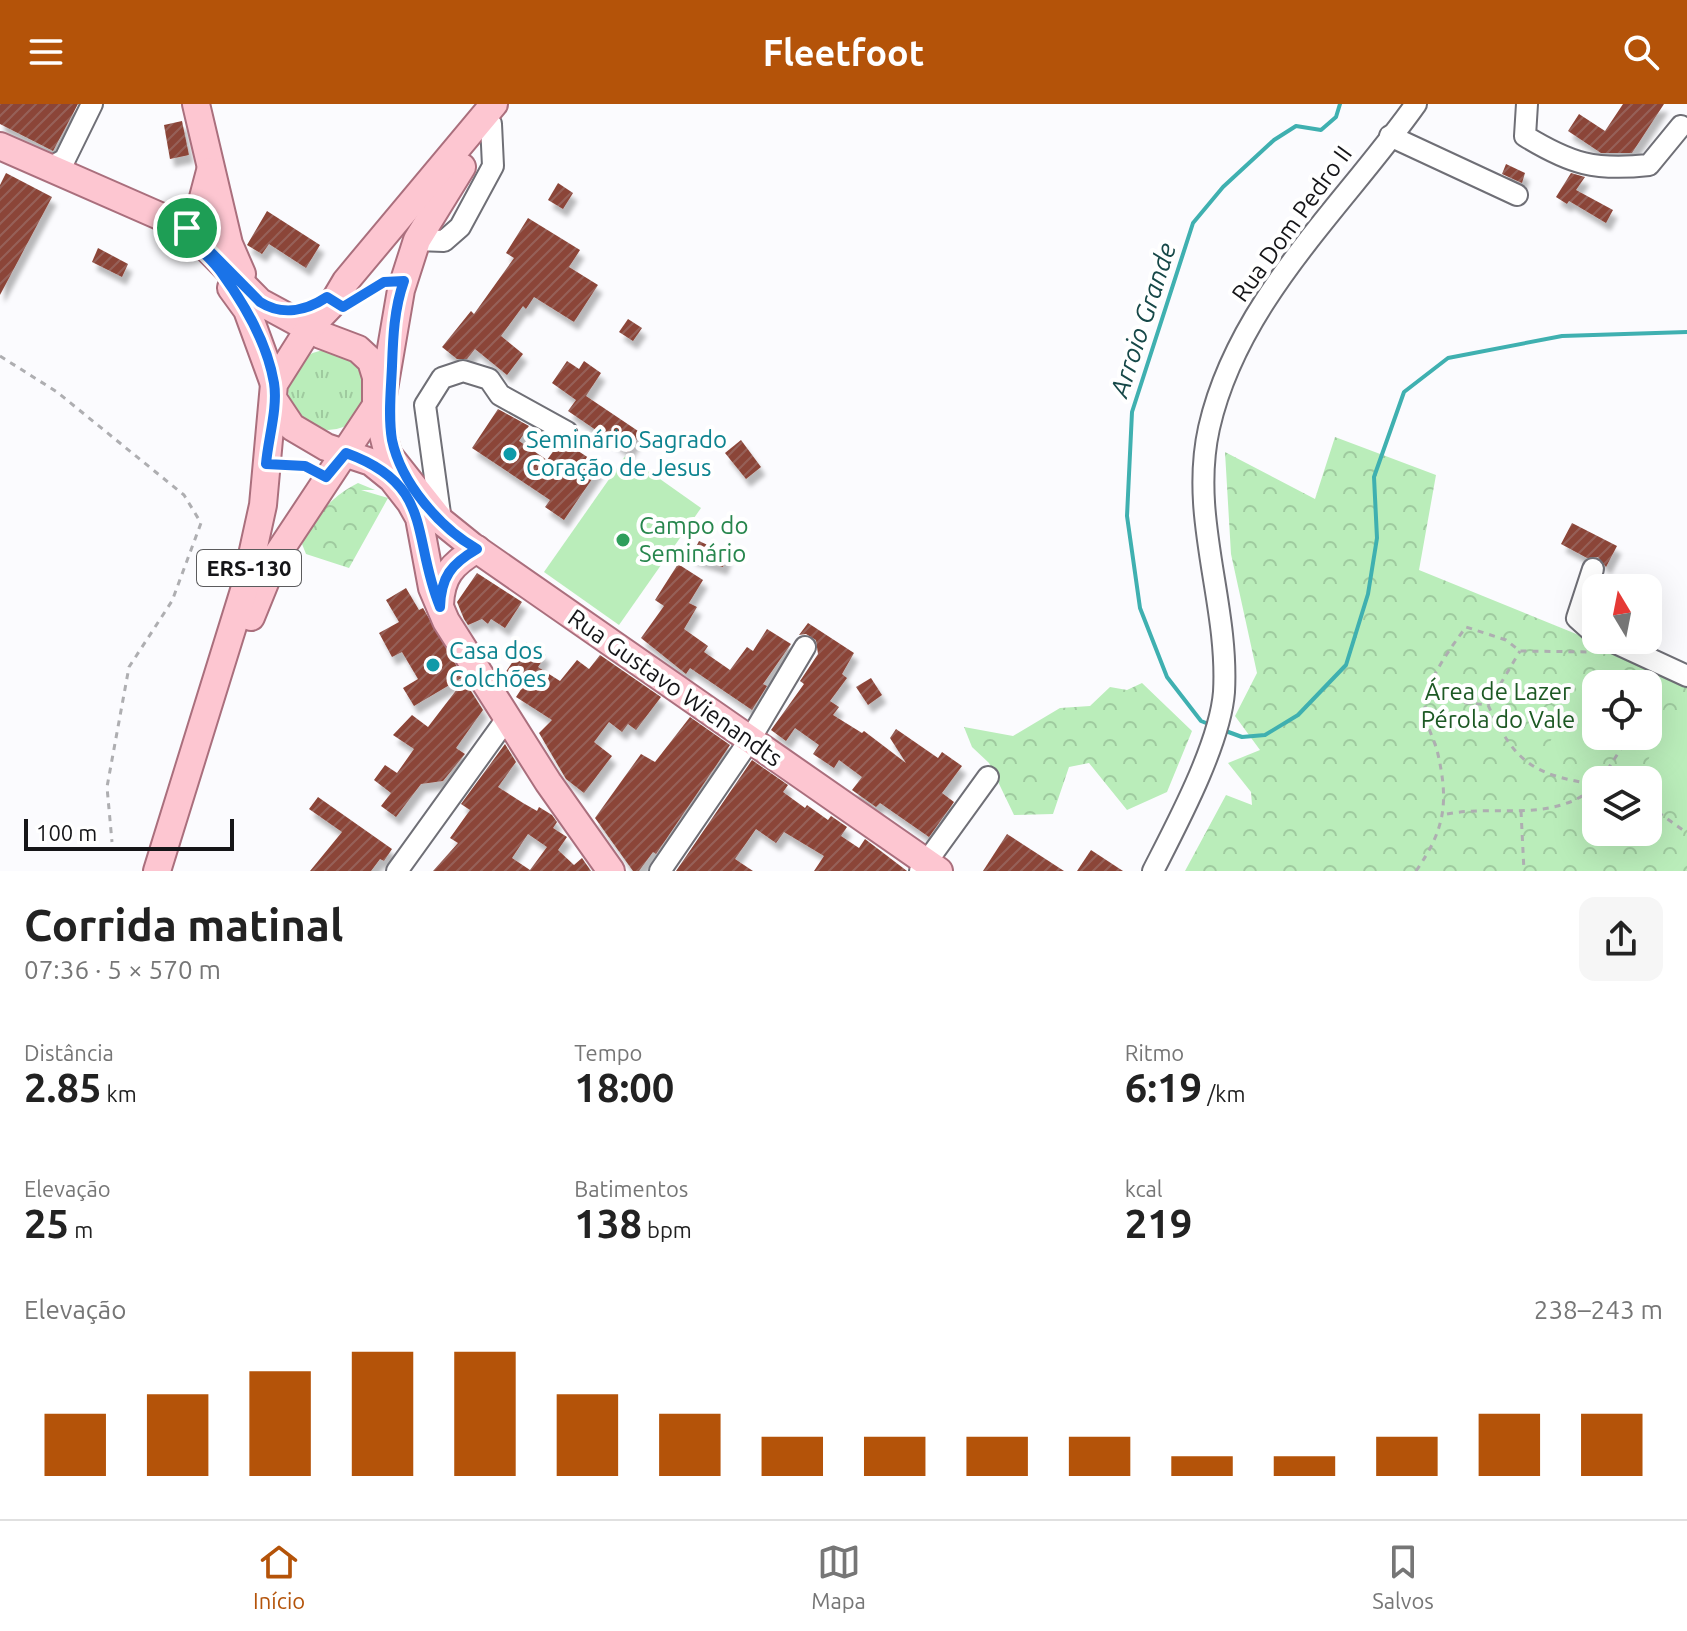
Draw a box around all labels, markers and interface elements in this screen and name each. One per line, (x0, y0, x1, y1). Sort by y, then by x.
icon: menu (24, 30, 68, 74)
icon: search (1619, 30, 1663, 74)
text: Fleetfoot (763, 32, 924, 73)
street label: Rua Dom Pedro II (1226, 141, 1357, 307)
pin (153, 194, 221, 262)
icon: arrive (165, 206, 209, 250)
water label: Arroio Grande (1103, 239, 1181, 402)
place label: Seminário Sagrado Coração de Jesus (526, 426, 727, 481)
marker: Seminário Sagrado Coração de Jesus (501, 445, 519, 463)
place label: Campo do Seminário (639, 512, 748, 567)
marker: Campo do Seminário (614, 531, 632, 549)
road number: ERS-130 (197, 550, 301, 586)
north arrow (1582, 574, 1662, 654)
map controls (1582, 574, 1662, 846)
street label: Rua Gustavo Wienandts (563, 603, 787, 772)
place label: Casa dos Colchões (449, 637, 547, 692)
marker: Casa dos Colchões (424, 656, 442, 674)
button: locate (1582, 670, 1662, 750)
park label: Área de Lazer Pérola do Vale (1421, 677, 1575, 733)
button: layers (1582, 766, 1662, 846)
scale bar (24, 815, 234, 851)
text: 100 m (36, 820, 97, 845)
button: share (1579, 897, 1663, 981)
text: Corrida matinal (24, 900, 343, 949)
text: 07:36 · 5 × 570 m (24, 955, 221, 984)
text: Distância (24, 1040, 114, 1065)
text: Tempo (574, 1040, 642, 1065)
text: Ritmo (1125, 1040, 1184, 1065)
text: 2.85 (24, 1065, 102, 1110)
text: 18:00 (574, 1065, 674, 1110)
text: 6:19 (1125, 1065, 1202, 1110)
text: km (102, 1081, 137, 1106)
text: /km (1202, 1081, 1245, 1106)
text: Elevação (24, 1176, 111, 1201)
text: Batimentos (574, 1176, 688, 1201)
text: kcal (1125, 1176, 1163, 1201)
text: 25 (24, 1201, 69, 1246)
text: 138 (574, 1201, 642, 1246)
text: 219 (1125, 1201, 1192, 1246)
text: m (69, 1217, 93, 1242)
text: bpm (642, 1217, 692, 1242)
text: Elevação (24, 1295, 126, 1324)
text: 238–243 m (1534, 1295, 1663, 1324)
tab: Início (253, 1540, 305, 1613)
tab: Mapa (811, 1540, 866, 1613)
tab: Salvos (1372, 1540, 1434, 1613)

